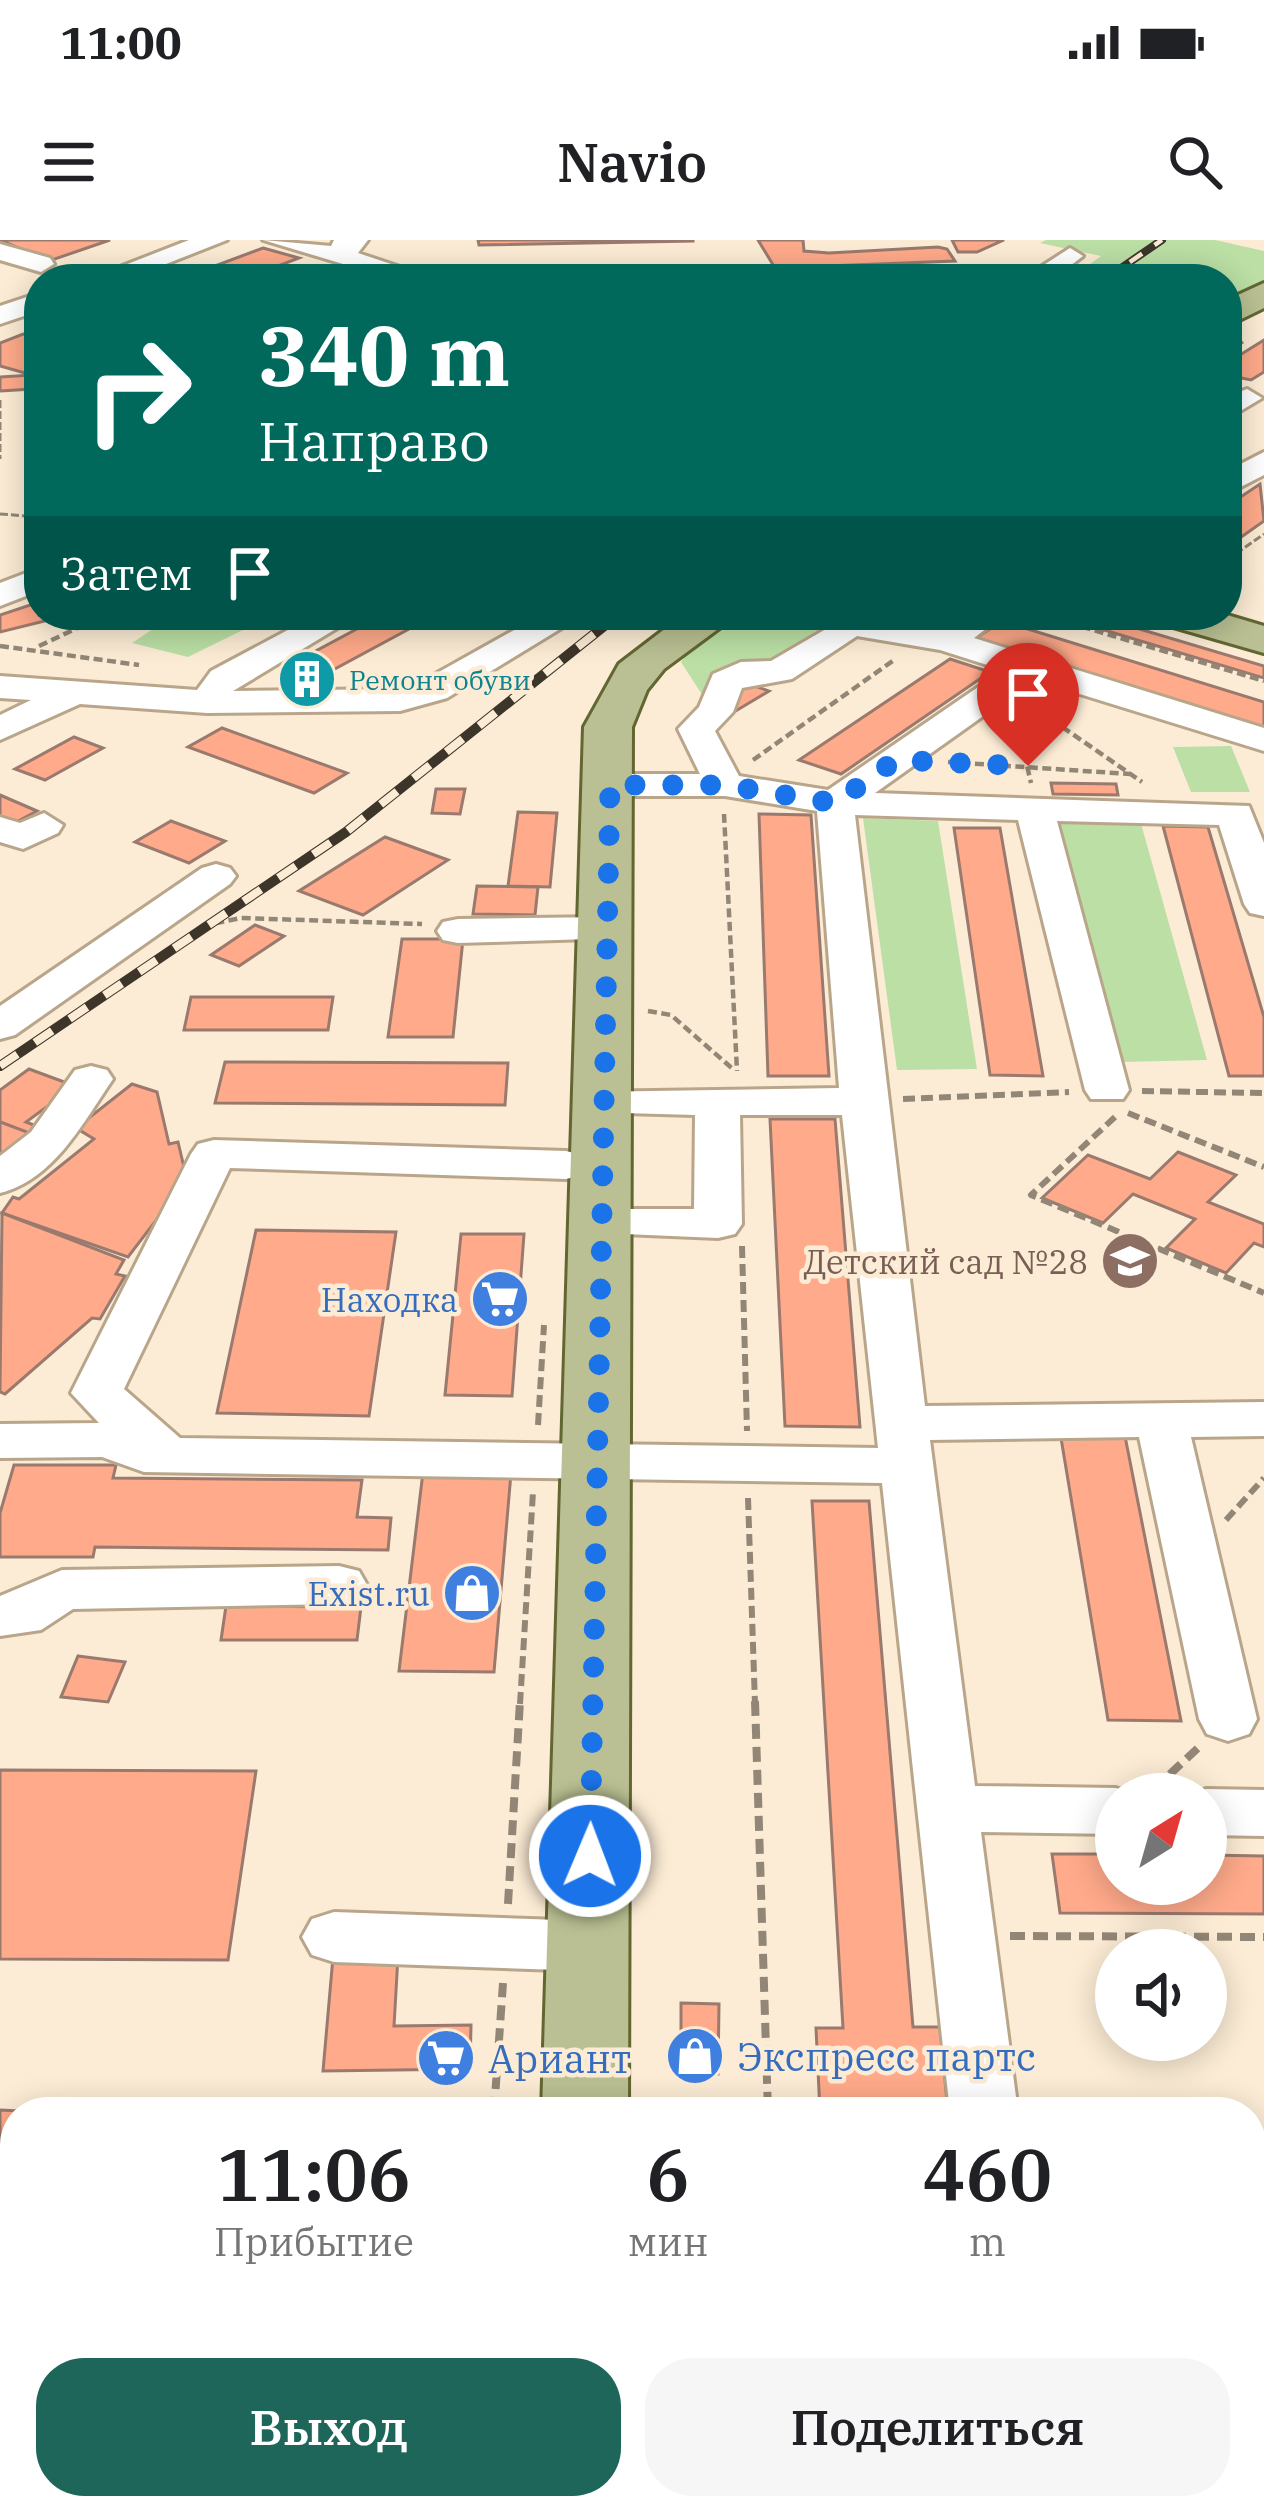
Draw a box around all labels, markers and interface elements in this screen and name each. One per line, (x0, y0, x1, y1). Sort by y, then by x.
text: 11:00 (60, 13, 182, 71)
text: Navio (557, 127, 707, 197)
icon: menu (36, 129, 102, 195)
icon: search (1162, 129, 1228, 195)
text: 340 m (258, 300, 510, 409)
icon: right (60, 312, 216, 468)
text: Направо (258, 406, 490, 476)
icon: arrive (217, 540, 283, 606)
text: Затем (60, 544, 193, 602)
pin (977, 643, 1079, 766)
building icon: Ремонт обуви (276, 648, 338, 710)
icon: arrive (995, 661, 1061, 727)
place label: Ремонт обуви (349, 662, 531, 697)
school or university icon: Детский сад №28 (1099, 1230, 1161, 1292)
place label: Детский сад №28 (804, 1240, 1088, 1283)
supermarket icon: Находка (469, 1268, 531, 1330)
place label: Находка (321, 1278, 458, 1321)
shop icon: Exist.ru (441, 1562, 503, 1624)
place label: Exist.ru (308, 1572, 430, 1615)
north arrow (1095, 1773, 1227, 1905)
map controls (1095, 1773, 1227, 2061)
position arrow (527, 1793, 653, 1919)
button: sound (1095, 1929, 1227, 2061)
shop icon: Экспресс партс (664, 2025, 726, 2087)
supermarket icon: Ариант (415, 2027, 477, 2089)
place label: Экспресс партс (737, 2031, 1036, 2082)
place label: Ариант (488, 2033, 631, 2084)
text: 11:06 (217, 2127, 411, 2221)
text: 6 (647, 2127, 690, 2221)
text: 460 (922, 2127, 1052, 2221)
text: Прибытие (214, 2216, 414, 2267)
text: мин (628, 2216, 709, 2267)
text: m (969, 2216, 1006, 2267)
button: Выход (36, 2358, 621, 2496)
button: Поделиться (645, 2358, 1230, 2496)

